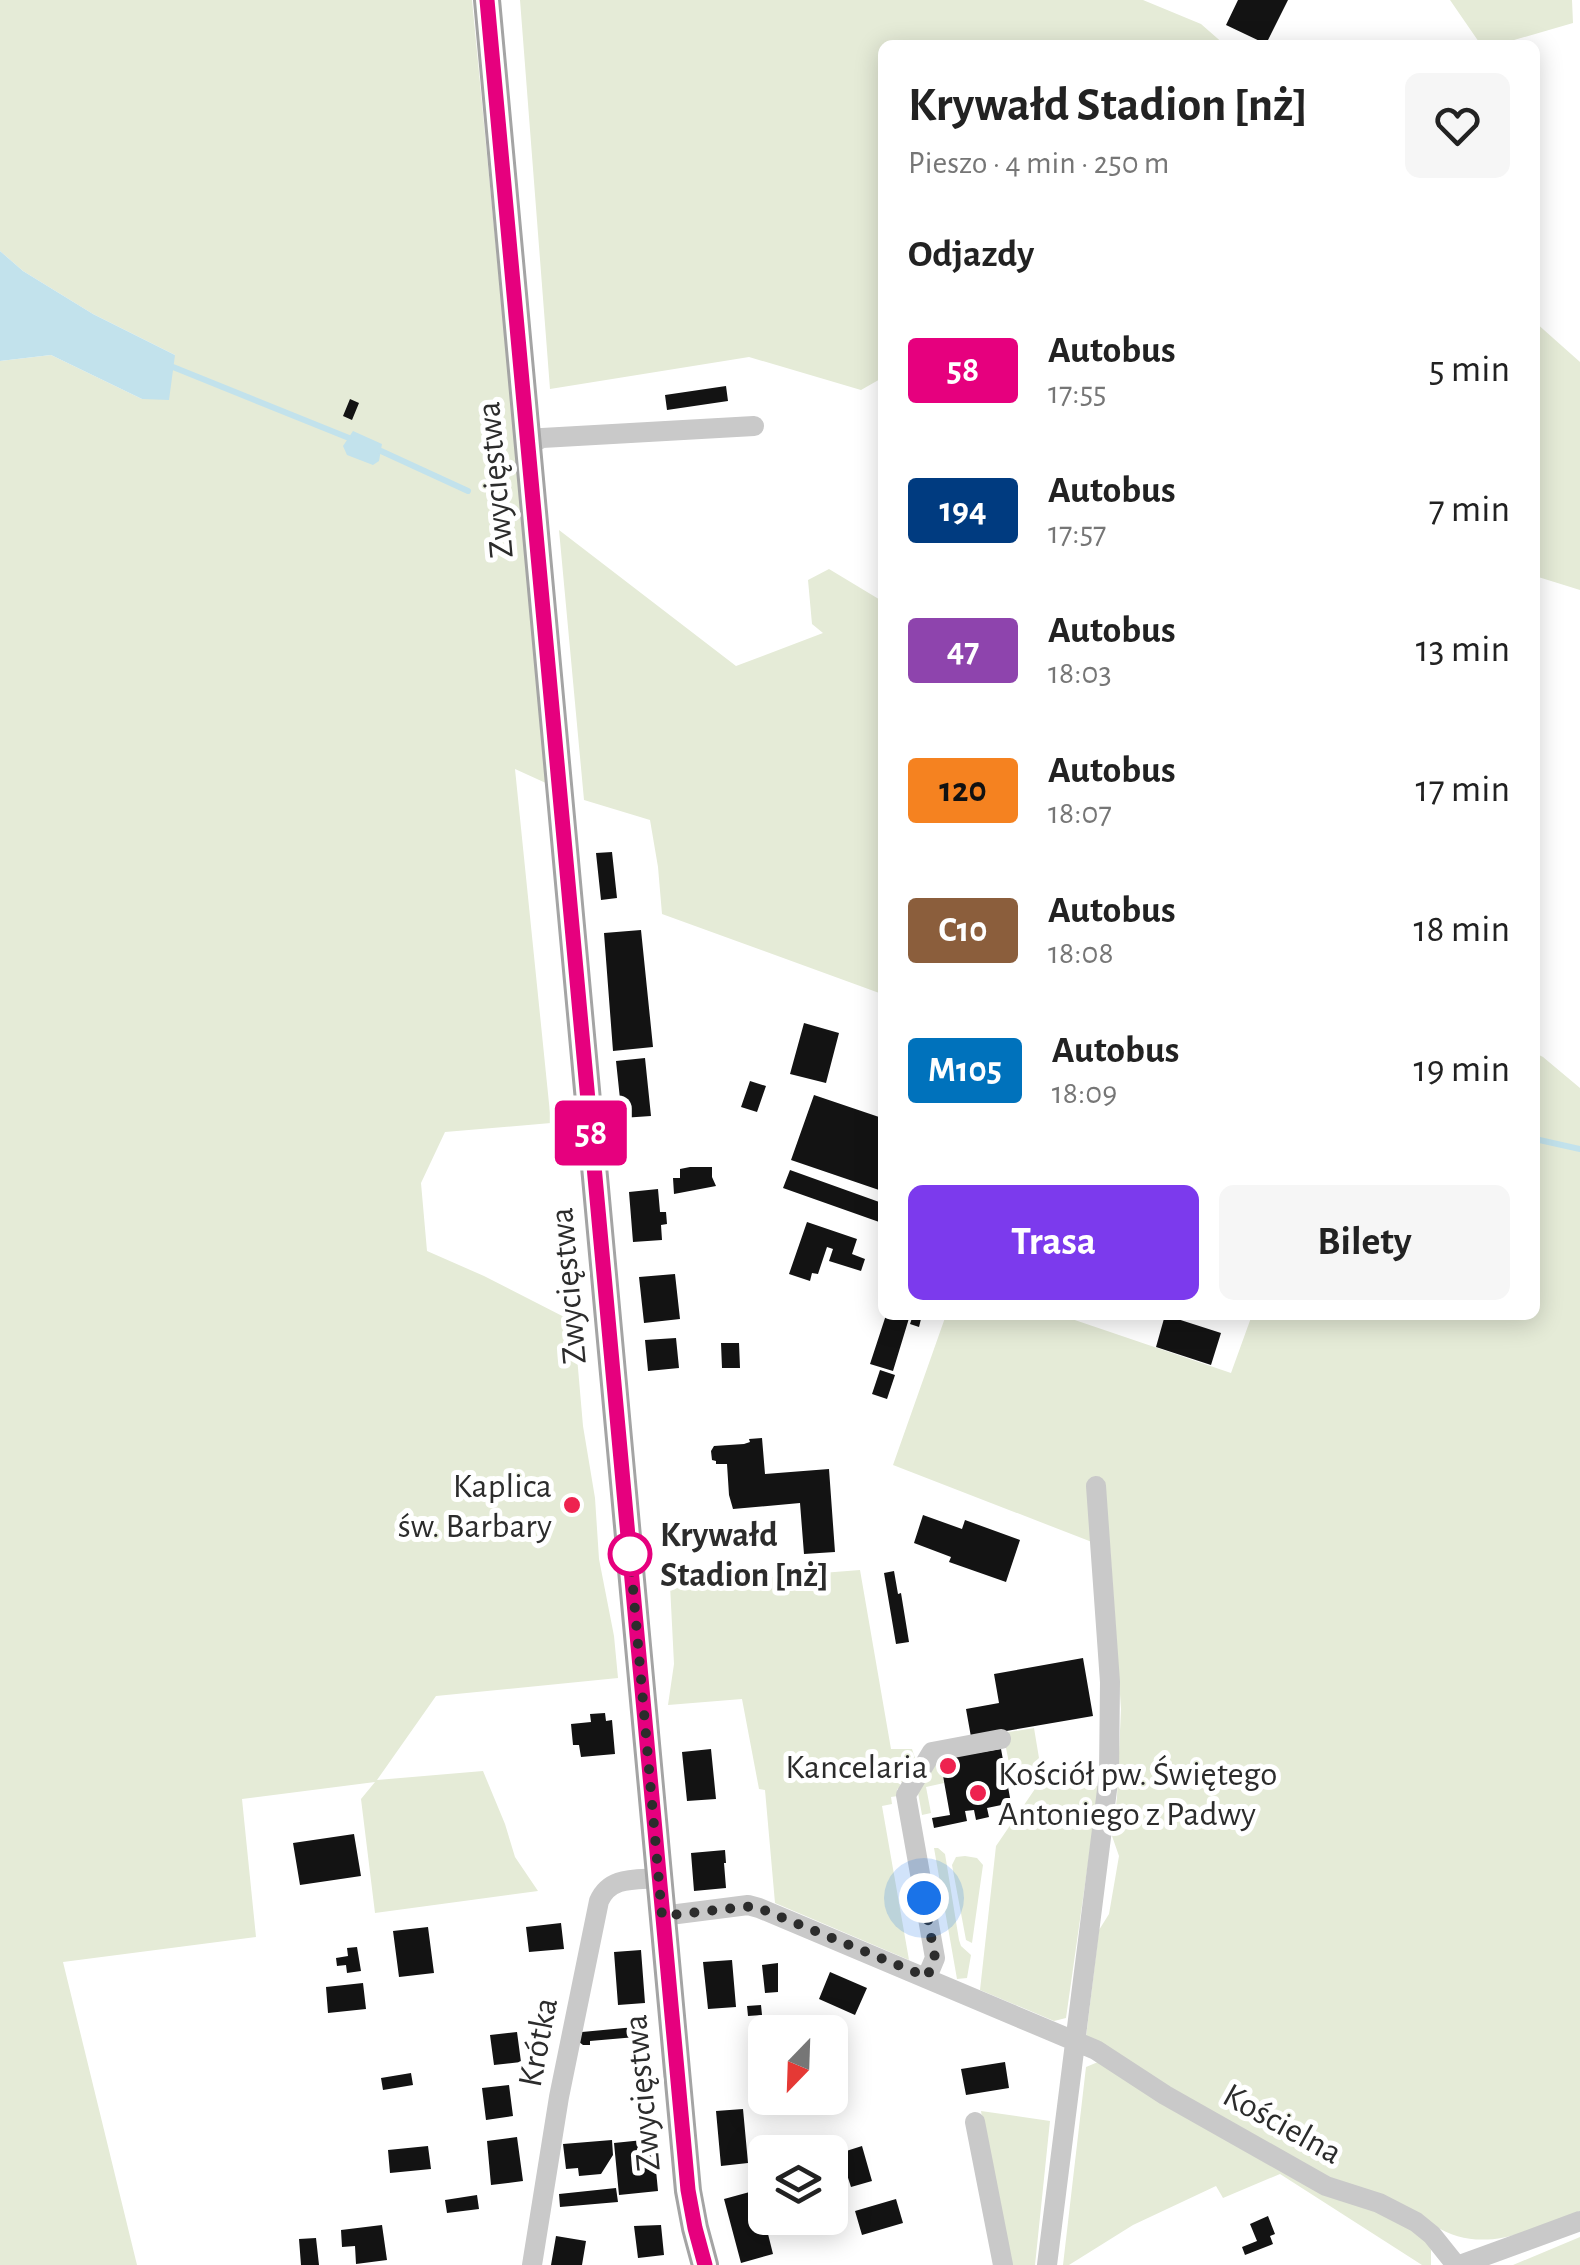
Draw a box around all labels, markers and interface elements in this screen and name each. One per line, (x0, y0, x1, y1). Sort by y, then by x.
button: heart (1405, 73, 1510, 178)
text: Krywałd Stadion [nż] (908, 82, 1308, 130)
text: Pieszo · 4 min · 250 m (908, 147, 1169, 179)
text: Odjazdy (908, 236, 1034, 274)
text: Autobus (1048, 332, 1176, 370)
text: 5 min (1429, 351, 1510, 389)
text: 58 (947, 353, 979, 388)
text: 17:55 (1048, 377, 1106, 409)
street label: Zwycięstwa (471, 400, 520, 560)
text: Autobus (1048, 472, 1176, 510)
text: 7 min (1429, 491, 1510, 529)
text: 194 (939, 493, 987, 528)
text: 17:57 (1048, 517, 1106, 549)
text: Autobus (1048, 612, 1176, 650)
text: 13 min (1416, 631, 1510, 669)
text: 47 (947, 633, 979, 668)
text: 18:03 (1048, 657, 1112, 689)
text: Autobus (1048, 752, 1176, 790)
text: 17 min (1416, 771, 1510, 809)
text: 120 (939, 773, 987, 808)
text: 18:07 (1048, 797, 1112, 829)
text: Autobus (1048, 892, 1176, 930)
text: 18 min (1413, 911, 1510, 949)
text: C10 (939, 913, 987, 948)
text: 18:08 (1048, 937, 1114, 969)
text: Autobus (1052, 1032, 1179, 1070)
text: 19 min (1414, 1051, 1510, 1089)
text: M105 (928, 1053, 1002, 1088)
text: 18:09 (1052, 1077, 1117, 1109)
line badge: 58 (546, 1100, 636, 1166)
text: 58 (575, 1116, 607, 1151)
button: Trasa (908, 1185, 1199, 1300)
button: Bilety (1219, 1185, 1510, 1300)
street label: Zwycięstwa (544, 1206, 593, 1366)
place label: Kaplica św. Barbary (398, 1469, 552, 1544)
marker: Kaplica św. Barbary (561, 1494, 583, 1516)
place label: Krywałd Stadion [nż] (660, 1518, 829, 1593)
marker: Krywałd Stadion [nż] (609, 1533, 651, 1575)
place label: Kancelaria (785, 1750, 928, 1785)
place label: Kościół pw. Świętego Antoniego z Padwy (998, 1754, 1277, 1832)
marker: Kancelaria (937, 1755, 959, 1777)
marker: Kościół pw. Świętego Antoniego z Padwy (967, 1782, 989, 1804)
your location (899, 1873, 949, 1923)
street label: Krótka (513, 1995, 564, 2090)
street label: Zwycięstwa (618, 2013, 667, 2173)
north arrow (748, 2015, 848, 2115)
map controls (748, 2015, 848, 2235)
street label: Kościelna (1217, 2078, 1347, 2171)
button: layers (748, 2135, 848, 2235)

